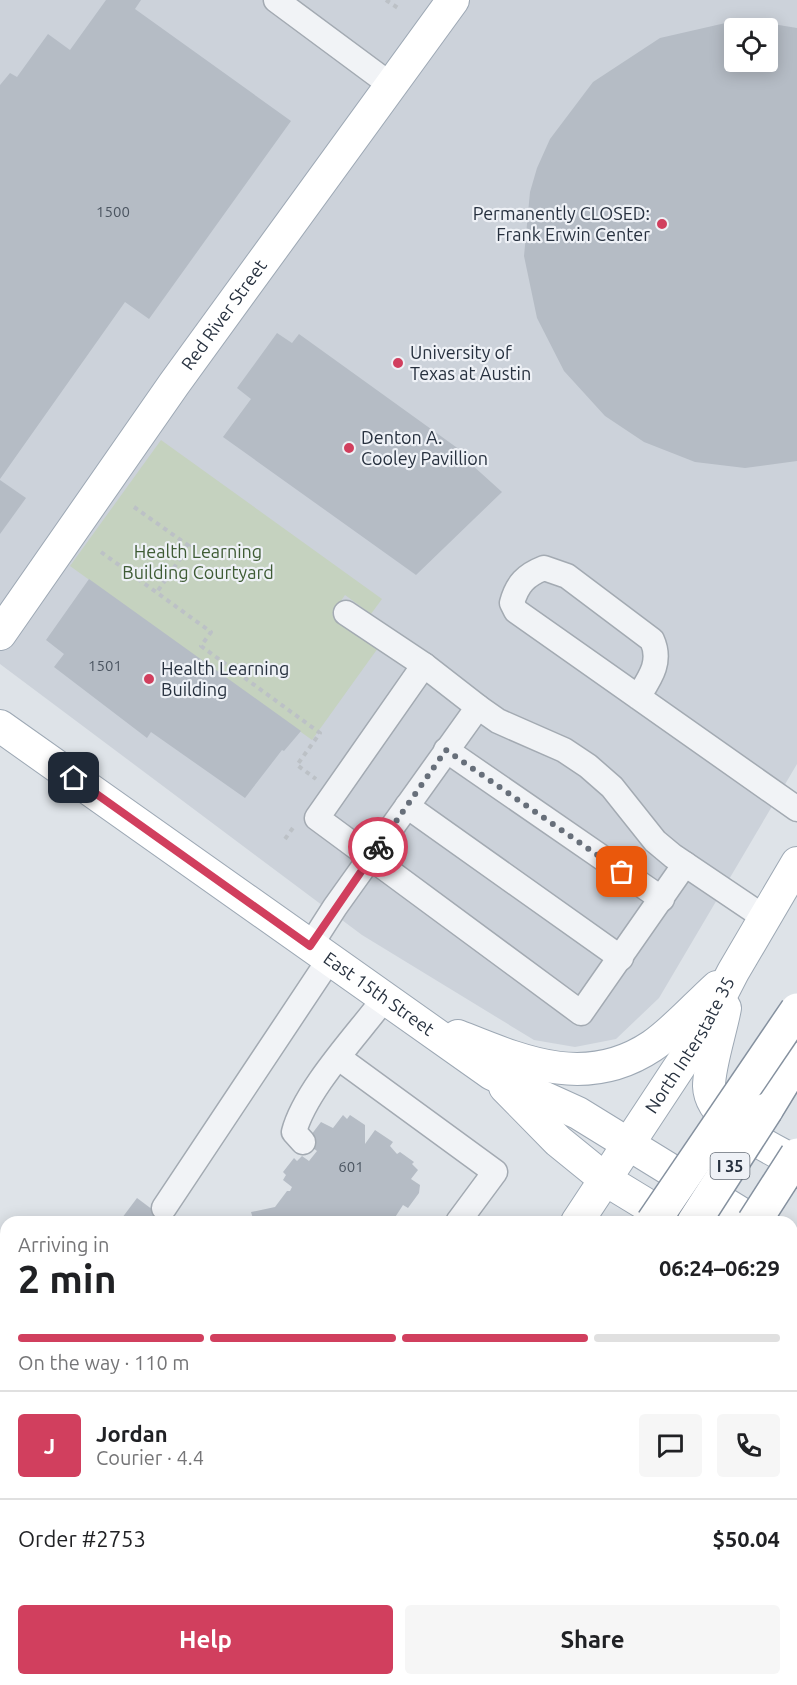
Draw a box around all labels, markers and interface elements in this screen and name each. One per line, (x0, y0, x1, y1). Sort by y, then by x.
map controls (724, 18, 778, 72)
button: locate (724, 18, 778, 72)
house number: 1500 (96, 203, 130, 220)
place label: Permanently CLOSED: Frank Erwin Center (473, 203, 650, 244)
marker: Permanently CLOSED: Frank Erwin Center (655, 217, 669, 231)
street label: Red River Street (177, 255, 270, 373)
place label: University of Texas at Austin (410, 342, 531, 383)
marker: University of Texas at Austin (391, 356, 405, 370)
place label: Denton A. Cooley Pavillion (361, 427, 488, 468)
marker: Denton A. Cooley Pavillion (342, 441, 356, 455)
park label: Health Learning Building Courtyard (122, 541, 274, 582)
house number: 1501 (88, 657, 122, 674)
place label: Health Learning Building (161, 658, 289, 699)
marker: Health Learning Building (142, 672, 156, 686)
pin (48, 752, 99, 803)
icon: home (57, 761, 90, 794)
courier (348, 817, 408, 877)
icon: bike (362, 831, 395, 864)
pin (596, 846, 647, 897)
icon: bag (605, 855, 638, 888)
street label: East 15th Street (320, 947, 438, 1039)
street label: North Interstate 35 (641, 973, 738, 1117)
road number: I 35 (710, 1153, 750, 1179)
house number: 601 (338, 1158, 364, 1175)
text: Arriving in (18, 1233, 109, 1256)
text: 06:24–06:29 (659, 1255, 780, 1280)
text: 2 min (18, 1257, 117, 1300)
text: On the way · 110 m (18, 1351, 190, 1374)
button: chat (639, 1414, 702, 1477)
button: phone (717, 1414, 780, 1477)
text: Jordan (96, 1421, 168, 1446)
text: J (44, 1433, 55, 1458)
text: Courier · 4.4 (96, 1446, 204, 1469)
text: Order #2753 (18, 1526, 146, 1551)
text: $50.04 (713, 1526, 780, 1551)
button: Help (18, 1605, 393, 1674)
button: Share (405, 1605, 780, 1674)

